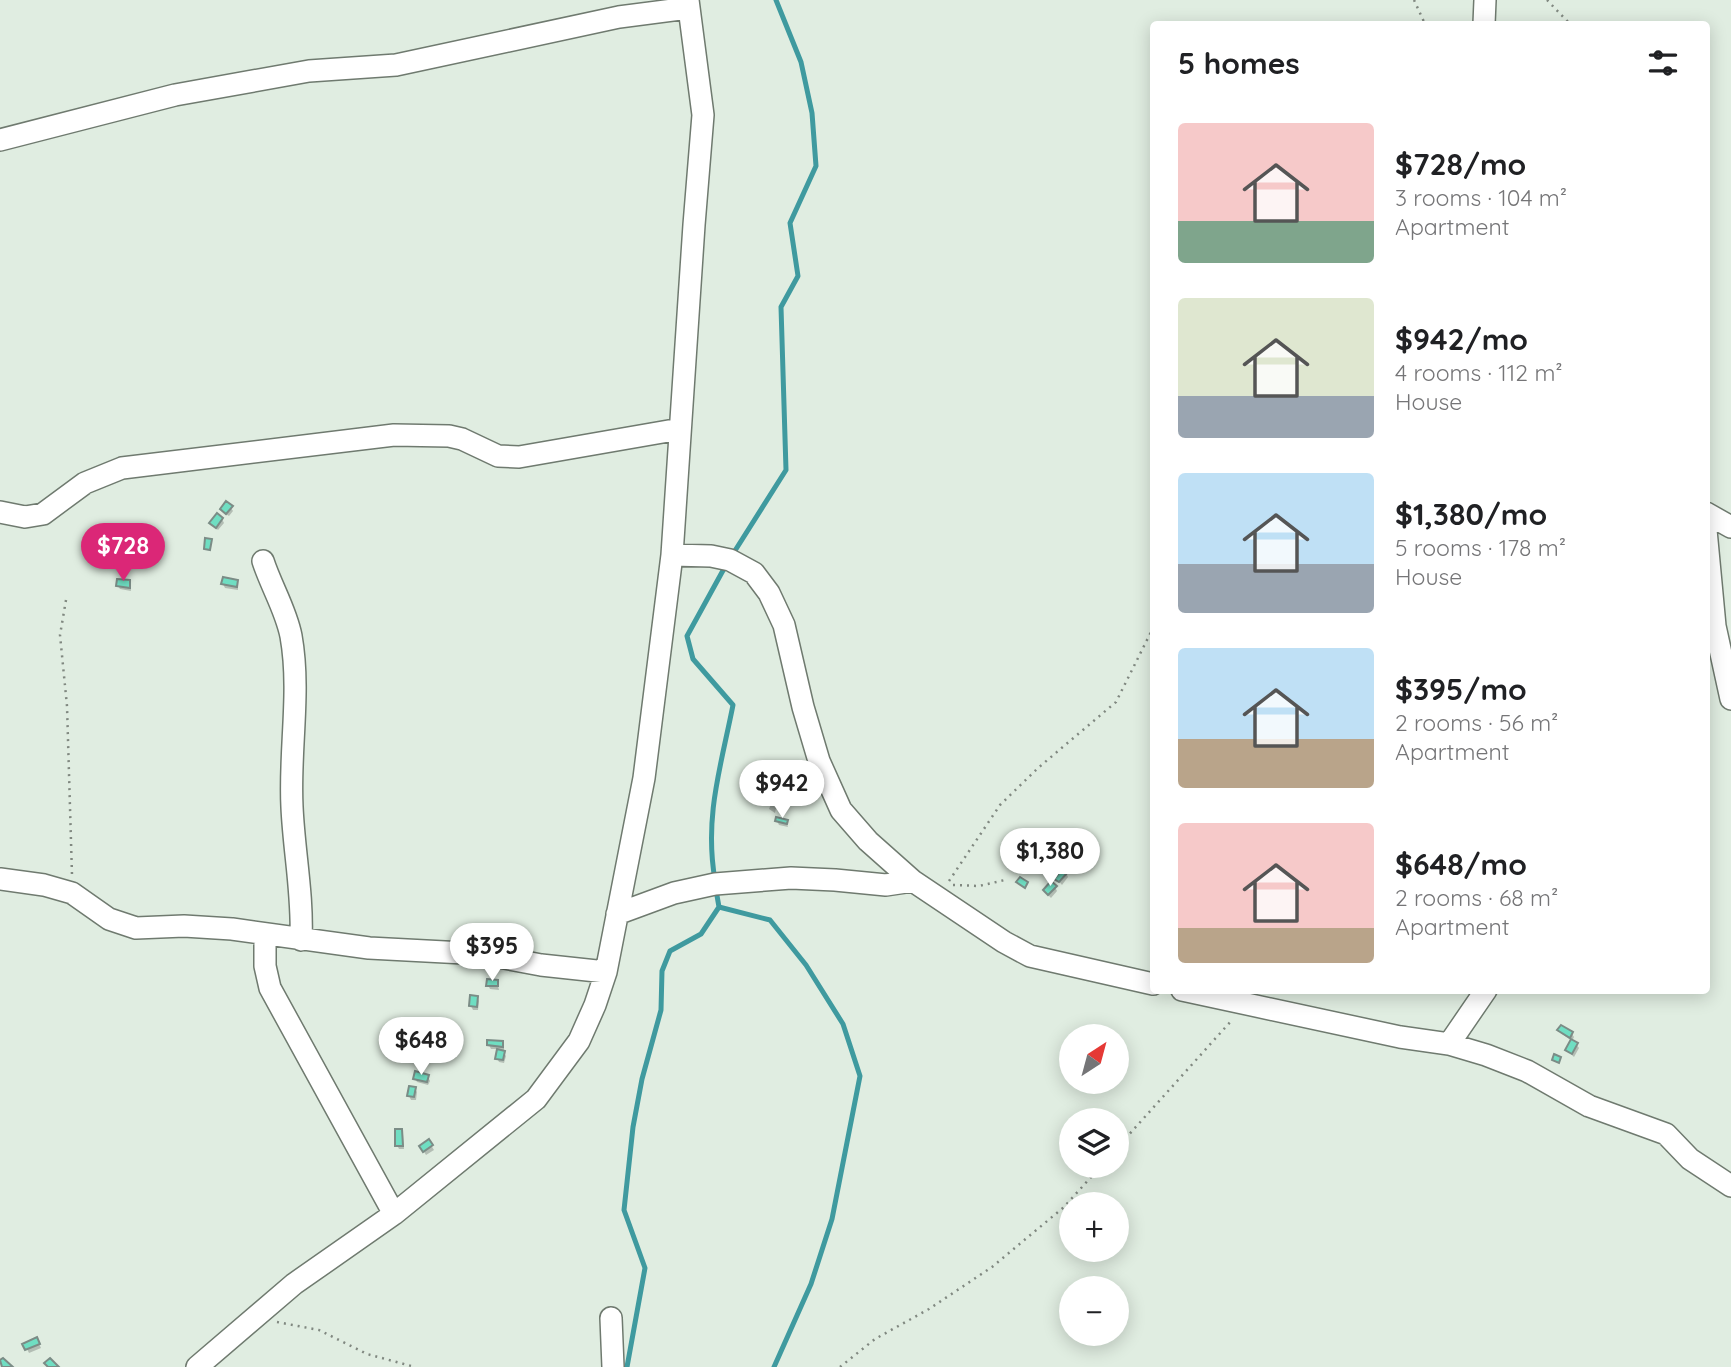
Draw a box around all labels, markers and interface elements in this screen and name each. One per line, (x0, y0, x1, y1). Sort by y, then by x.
text: 5 homes (1178, 44, 1300, 82)
icon: filters (1644, 44, 1682, 82)
text: $728/mo (1395, 145, 1526, 183)
icon: home (1234, 151, 1318, 235)
text: 3 rooms · 104 m² (1395, 183, 1567, 212)
text: Apartment (1395, 212, 1509, 241)
text: $942/mo (1395, 320, 1528, 358)
icon: home (1234, 326, 1318, 410)
text: 4 rooms · 112 m² (1395, 358, 1563, 387)
text: House (1395, 387, 1462, 416)
text: $1,380/mo (1395, 495, 1547, 533)
icon: home (1234, 501, 1318, 585)
pin: $728 (82, 524, 164, 583)
text: $728 (97, 531, 149, 560)
text: 5 rooms · 178 m² (1395, 533, 1566, 562)
text: House (1395, 562, 1462, 591)
text: $395/mo (1395, 670, 1527, 708)
icon: home (1234, 676, 1318, 760)
text: 2 rooms · 56 m² (1395, 708, 1558, 737)
text: Apartment (1395, 737, 1509, 766)
pin: $942 (741, 760, 823, 820)
text: $942 (755, 768, 809, 797)
pin: $1,380 (993, 828, 1107, 888)
text: $1,380 (1016, 836, 1084, 865)
text: $648/mo (1395, 845, 1527, 883)
icon: home (1234, 851, 1318, 935)
text: 2 rooms · 68 m² (1395, 883, 1558, 912)
text: Apartment (1395, 912, 1509, 941)
pin: $395 (451, 923, 533, 983)
text: $395 (466, 931, 518, 960)
pin: $648 (380, 1018, 462, 1077)
north arrow (1059, 1024, 1129, 1094)
map controls (1059, 1024, 1129, 1346)
text: $648 (395, 1025, 447, 1054)
button: layers (1059, 1108, 1129, 1178)
button: + (1059, 1192, 1129, 1262)
button: − (1059, 1276, 1129, 1346)

